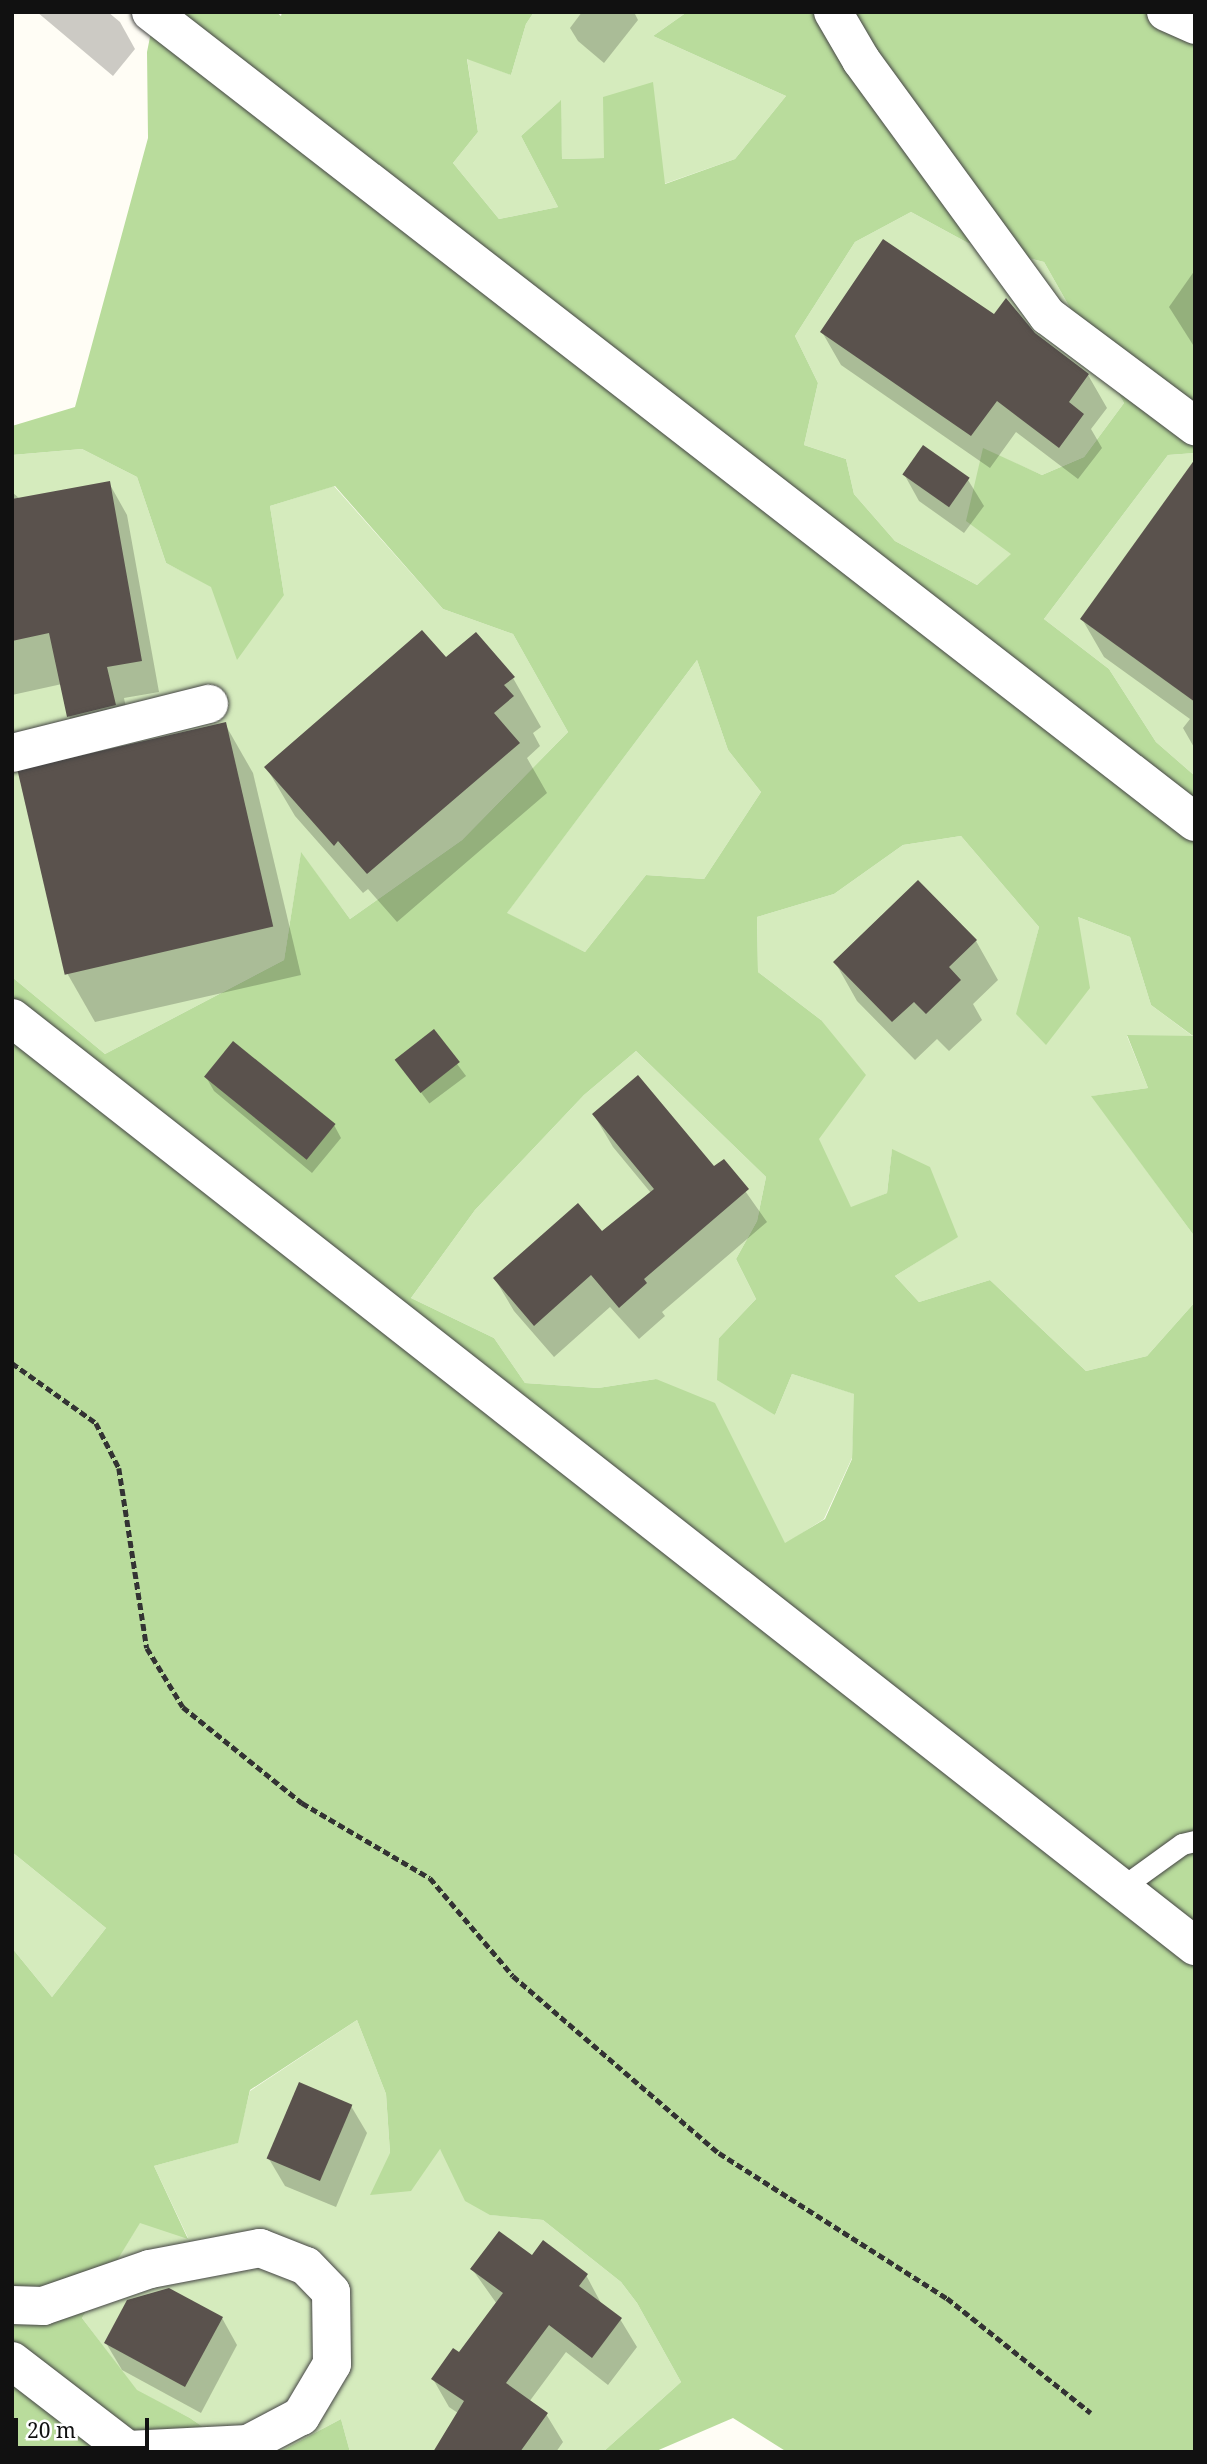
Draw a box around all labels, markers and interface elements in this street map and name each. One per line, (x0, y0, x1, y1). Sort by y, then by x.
scale bar (18, 2404, 152, 2448)
text: 20 m (27, 2416, 76, 2444)

